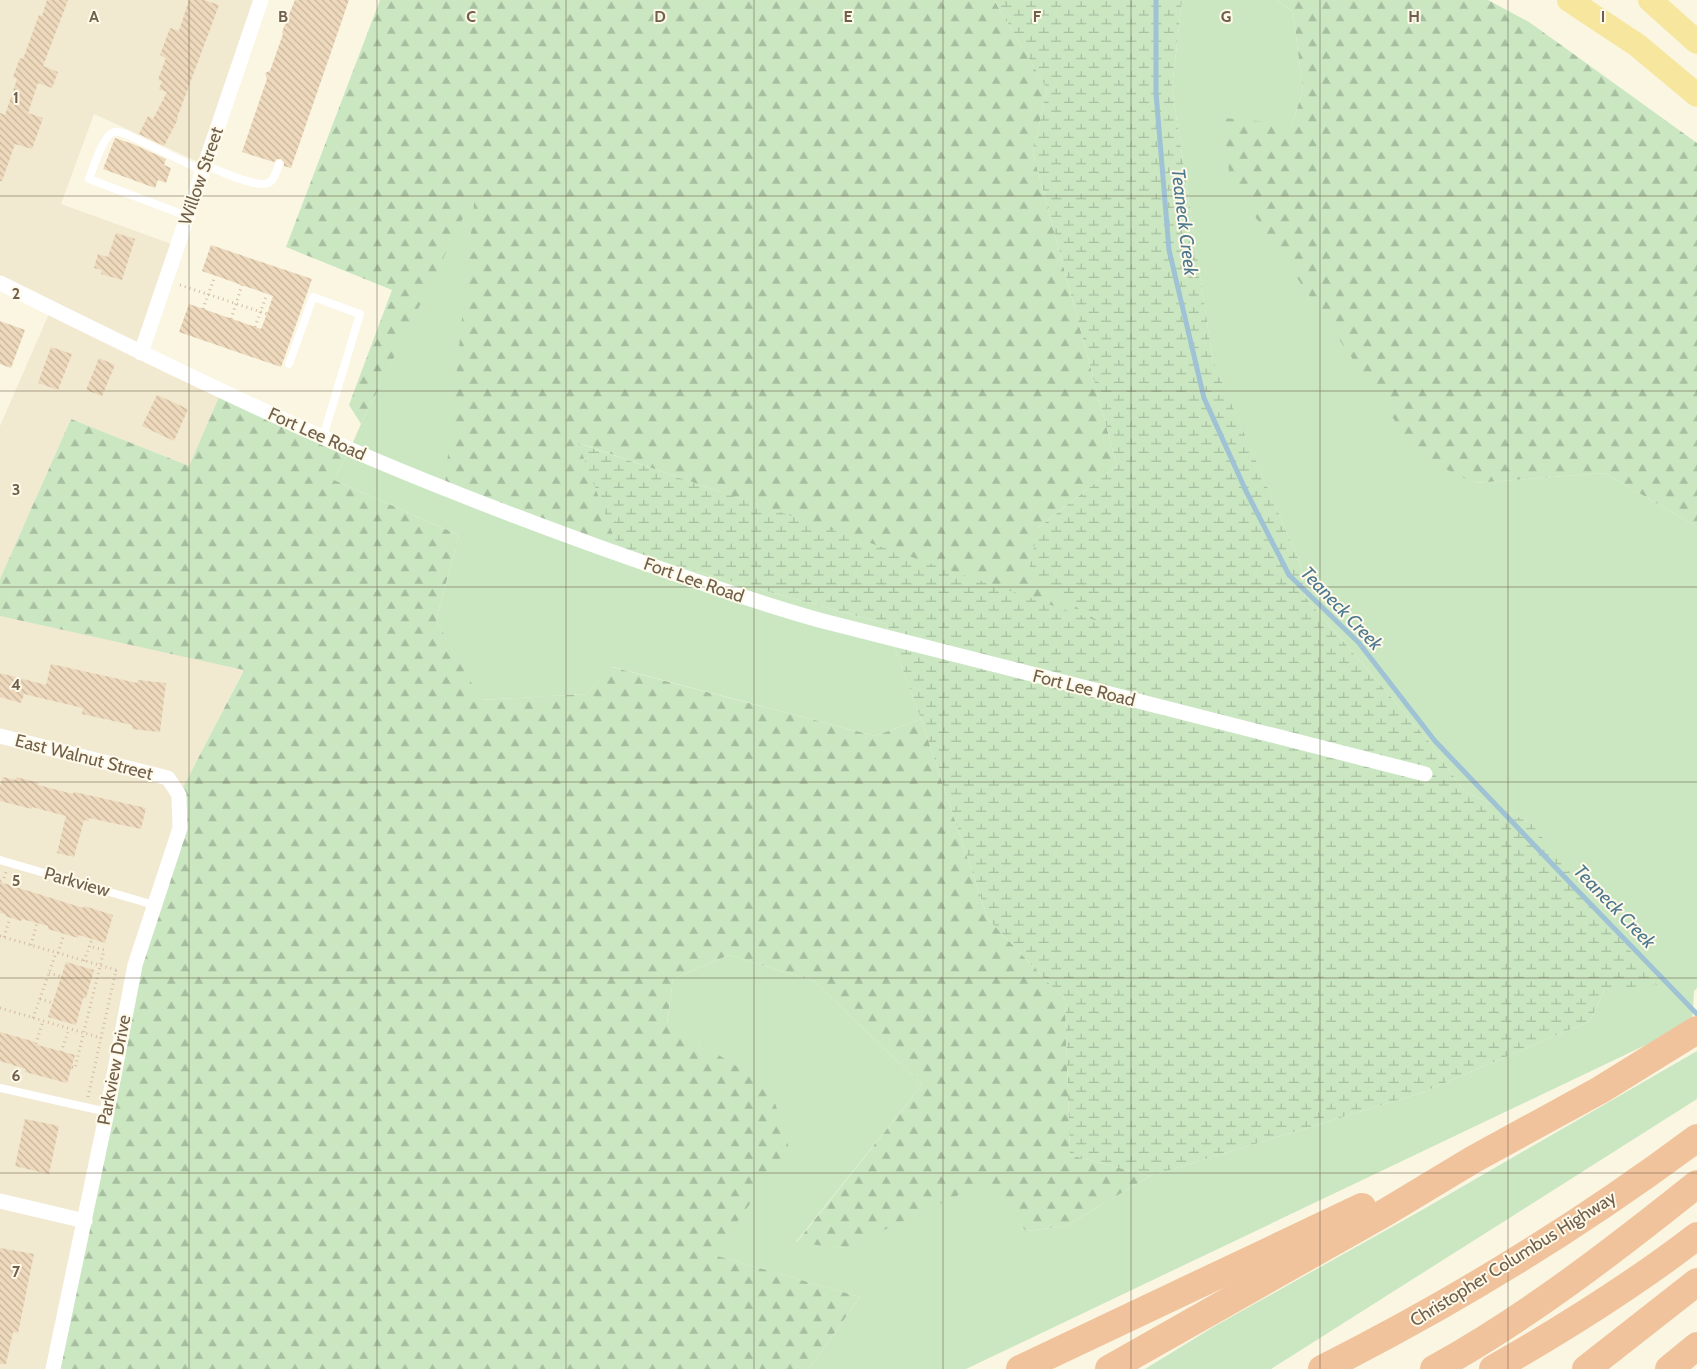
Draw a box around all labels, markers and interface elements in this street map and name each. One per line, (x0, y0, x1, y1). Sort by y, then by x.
text: A (89, 7, 99, 26)
text: B (278, 7, 288, 26)
text: C (466, 7, 476, 26)
text: D (654, 7, 666, 26)
text: E (843, 7, 853, 26)
text: F (1033, 7, 1042, 26)
text: G (1221, 7, 1231, 26)
text: H (1408, 7, 1420, 26)
text: I (1601, 7, 1605, 26)
text: 1 (13, 88, 19, 107)
street label: Willow Street (174, 124, 228, 228)
water label: Teaneck Creek (1167, 167, 1203, 278)
text: 2 (12, 284, 20, 303)
street label: Fort Lee Road (265, 403, 369, 465)
text: 3 (12, 480, 20, 499)
street label: Fort Lee Road (641, 553, 747, 607)
water label: Teaneck Creek (1296, 562, 1388, 656)
street label: Fort Lee Road (1031, 665, 1137, 711)
text: 4 (11, 675, 21, 694)
street label: East Walnut Street (13, 729, 155, 785)
water label: Teaneck Creek (1569, 860, 1661, 954)
street label: Parkview (42, 862, 112, 902)
text: 5 (12, 871, 20, 890)
street label: Parkview Drive (93, 1013, 135, 1127)
text: 6 (12, 1066, 21, 1085)
street label: Christopher Columbus Highway (1406, 1186, 1620, 1332)
text: 7 (12, 1262, 21, 1281)

